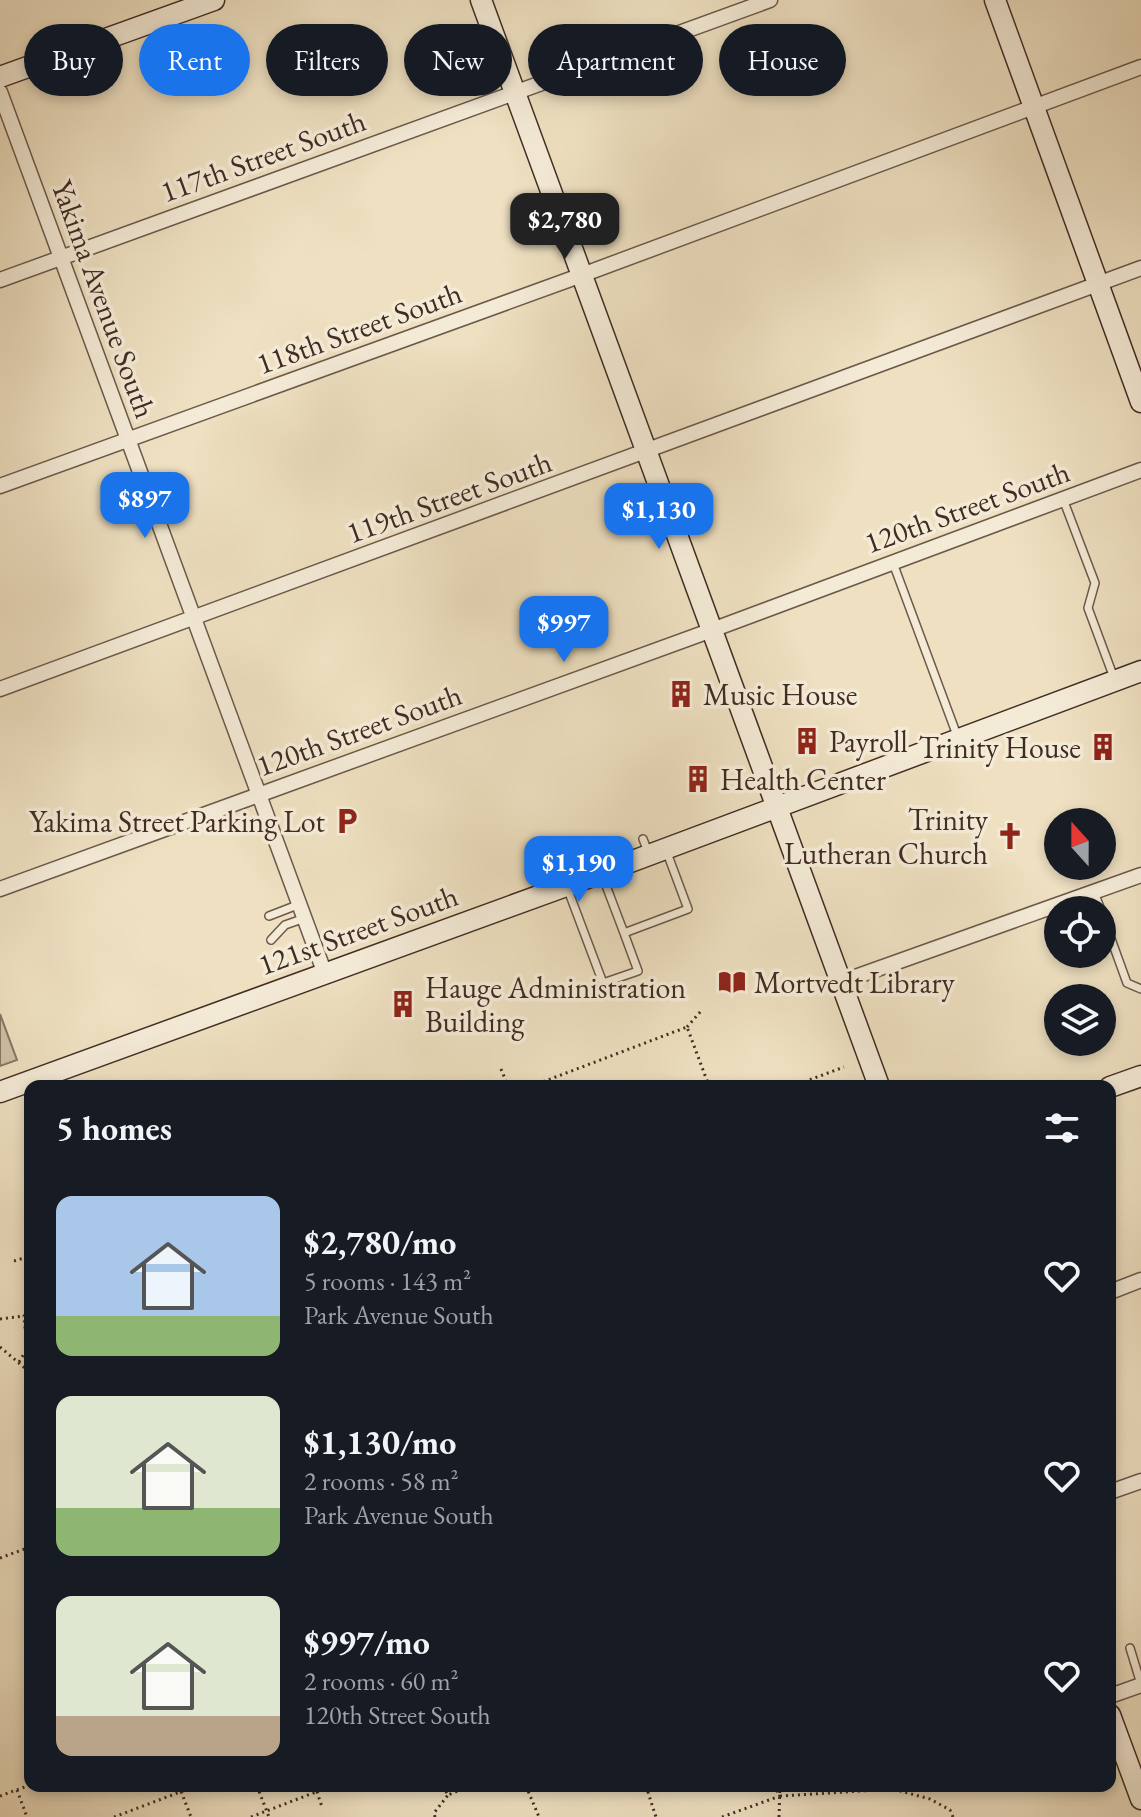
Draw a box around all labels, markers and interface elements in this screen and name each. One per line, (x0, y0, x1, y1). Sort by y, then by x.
chip: Buy (24, 24, 123, 96)
chip: Rent (139, 24, 250, 96)
chip: Filters (266, 24, 388, 96)
chip: New (404, 24, 512, 96)
chip: Apartment (528, 24, 703, 96)
chip: House (719, 24, 846, 96)
street label: 117th Street South (155, 101, 371, 211)
street label: Yakima Avenue South (43, 175, 165, 423)
pin: $2,780 (500, 193, 630, 261)
text: $2,780 (528, 202, 602, 236)
street label: 118th Street South (251, 273, 467, 383)
street label: 119th Street South (341, 442, 557, 552)
street label: 120th Street South (859, 452, 1075, 562)
pin: $897 (98, 472, 192, 540)
text: $897 (118, 481, 172, 515)
pin: $1,130 (594, 483, 724, 551)
text: $1,130 (622, 492, 696, 526)
pin: $997 (517, 596, 611, 664)
text: $997 (537, 605, 591, 639)
street label: 120th Street South (251, 675, 467, 785)
place label: Music House (703, 675, 857, 714)
building icon: Music House (666, 679, 696, 709)
place label: Payroll (829, 722, 908, 761)
building icon: Payroll (792, 726, 822, 756)
place label: Trinity House (918, 728, 1081, 767)
building icon: Trinity House (1088, 732, 1118, 762)
place label: Health Center (720, 760, 886, 799)
building icon: Health Center (683, 764, 713, 794)
place label: Trinity Lutheran Church (784, 800, 989, 873)
place label: Yakima Street Parking Lot (29, 802, 326, 841)
parking icon: Yakima Street Parking Lot (332, 806, 362, 836)
north arrow (1044, 808, 1116, 880)
map controls (1044, 808, 1116, 1056)
church icon: Trinity Lutheran Church (995, 821, 1025, 851)
pin: $1,190 (514, 836, 644, 904)
text: $1,190 (542, 845, 616, 879)
street label: 121st Street South (253, 876, 463, 984)
button: locate (1044, 896, 1116, 968)
place label: Mortvedt Library (754, 963, 955, 1002)
library icon: Mortvedt Library (717, 967, 747, 997)
place label: Hauge Administration Building (425, 968, 686, 1041)
button: layers (1044, 984, 1116, 1056)
building icon: Hauge Administration Building (388, 989, 418, 1019)
text: 5 homes (56, 1106, 172, 1150)
icon: filters (1040, 1106, 1084, 1150)
text: $2,780/mo (304, 1220, 456, 1264)
icon: home (120, 1228, 216, 1324)
icon: heart (1040, 1254, 1084, 1298)
text: 5 rooms · 143 m² (304, 1264, 471, 1298)
text: Park Avenue South (304, 1298, 494, 1332)
text: $1,130/mo (304, 1420, 456, 1464)
icon: home (120, 1428, 216, 1524)
icon: heart (1040, 1454, 1084, 1498)
text: 2 rooms · 58 m² (304, 1464, 459, 1498)
text: Park Avenue South (304, 1498, 494, 1532)
text: $997/mo (304, 1620, 430, 1664)
icon: home (120, 1628, 216, 1724)
icon: heart (1040, 1654, 1084, 1698)
text: 2 rooms · 60 m² (304, 1664, 459, 1698)
text: 120th Street South (304, 1698, 491, 1732)

